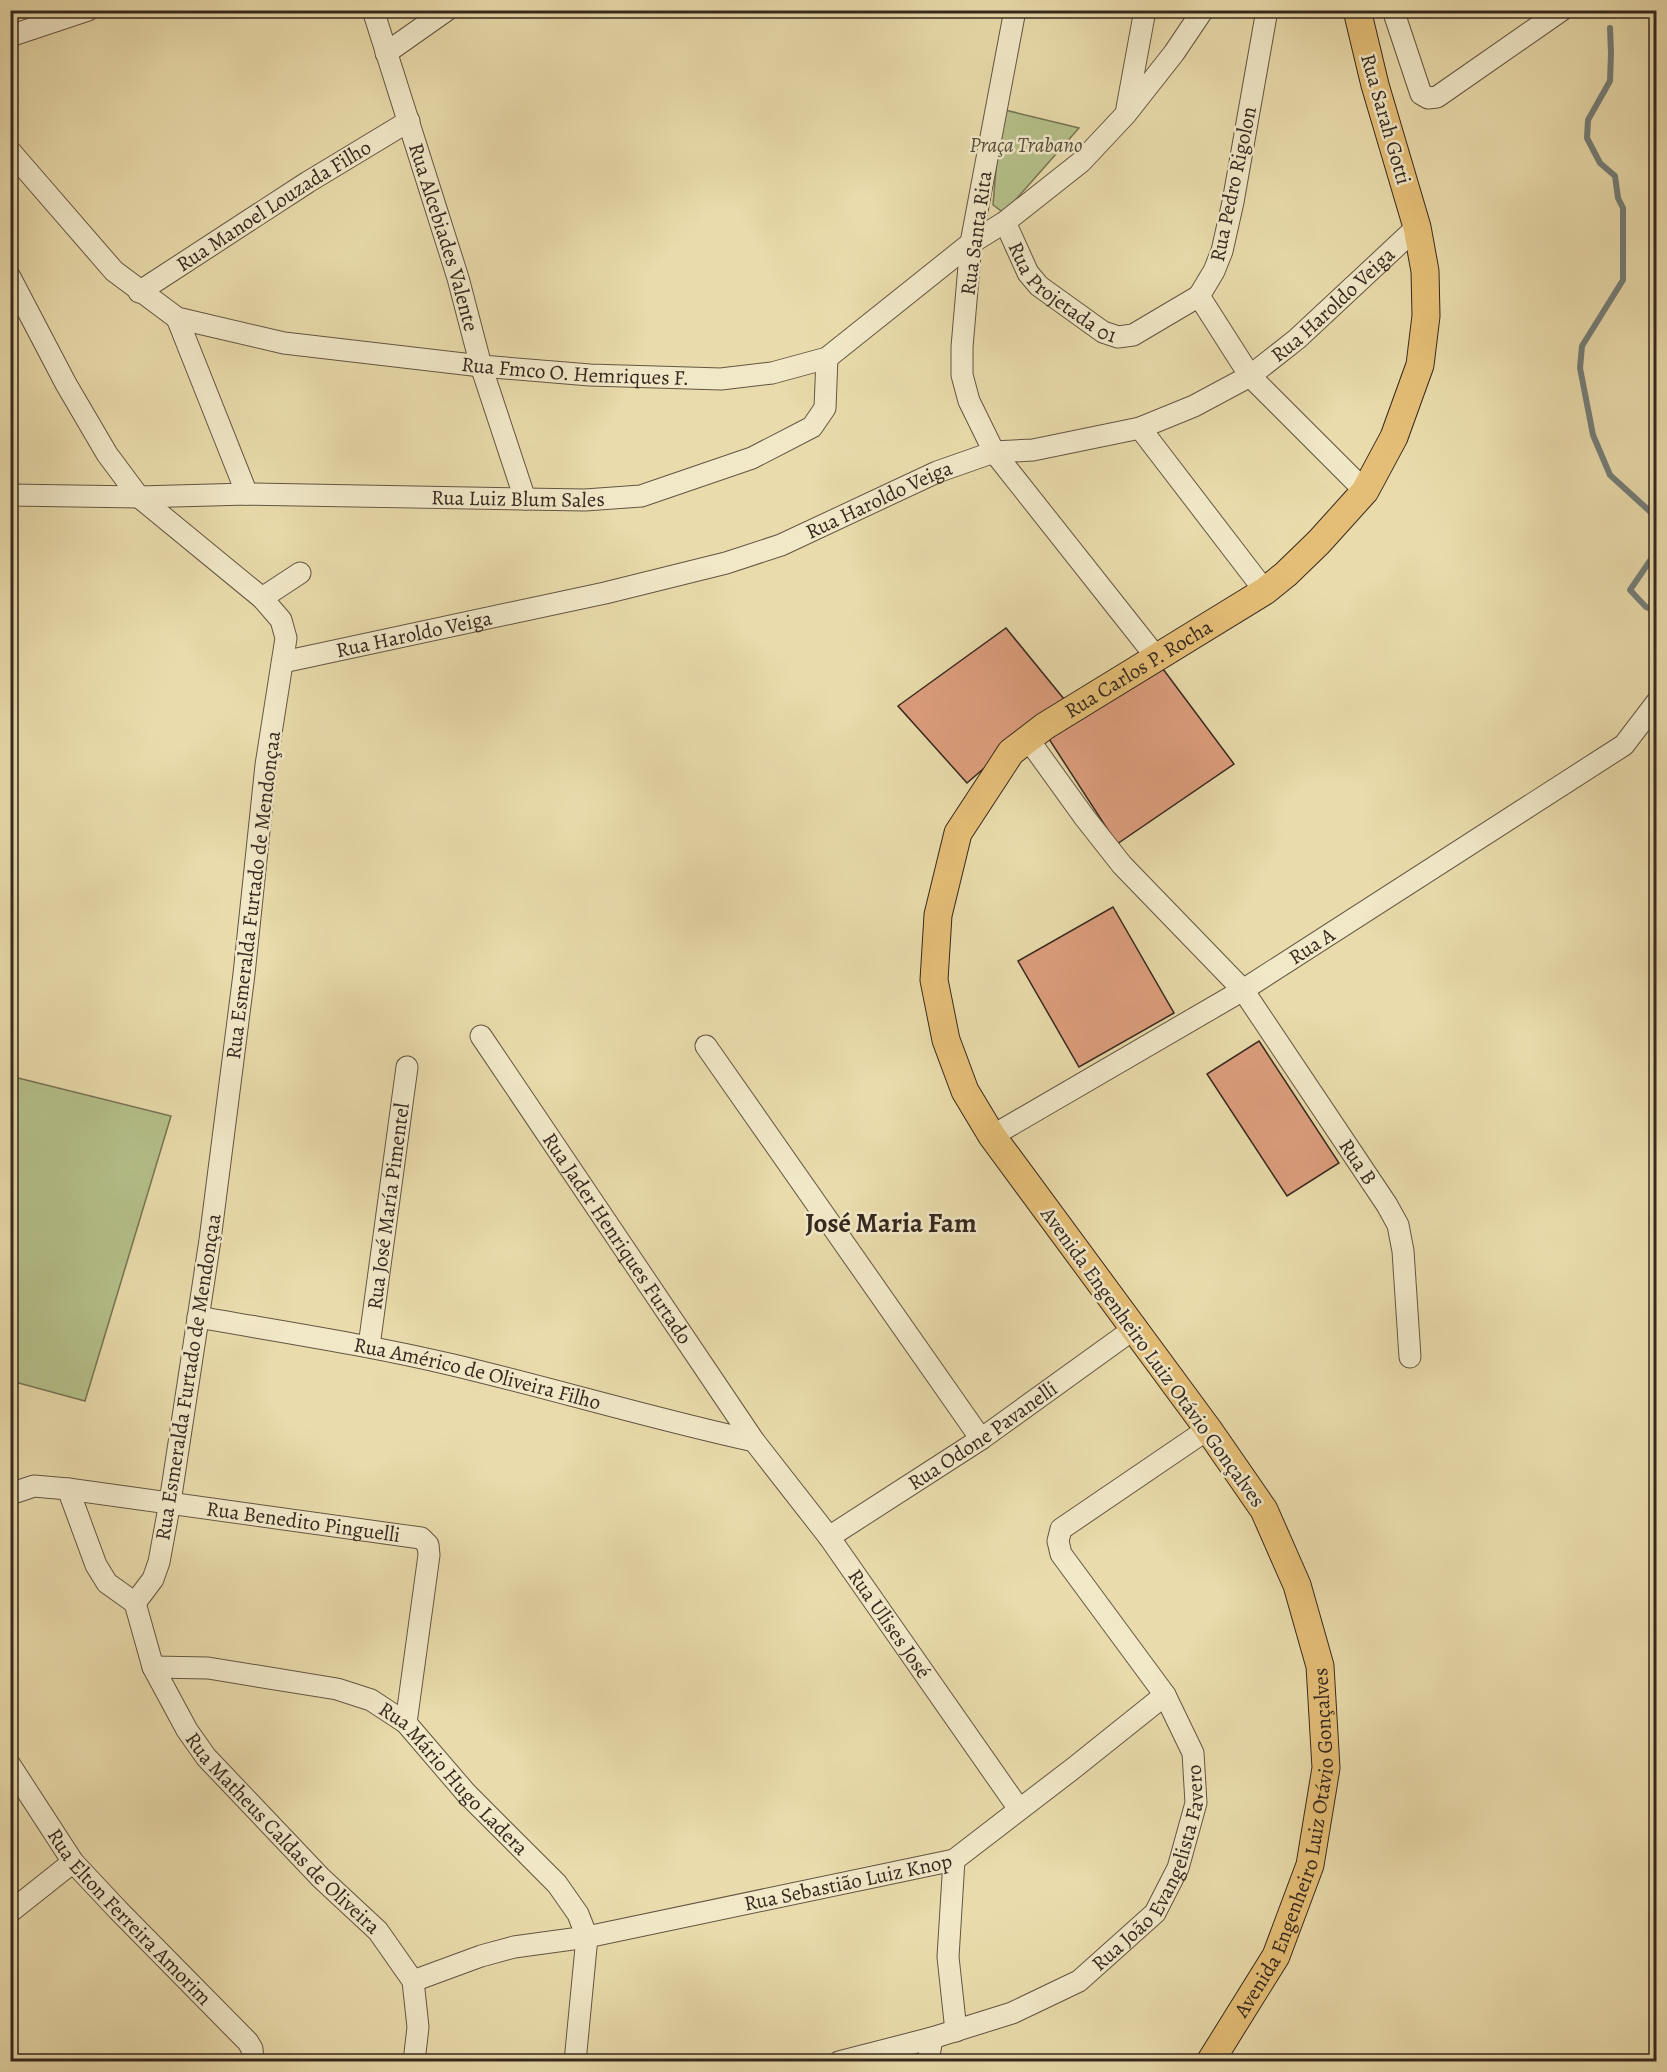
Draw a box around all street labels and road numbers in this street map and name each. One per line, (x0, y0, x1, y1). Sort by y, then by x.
street label: Rua Sarah Gotti (1354, 50, 1418, 188)
street label: Rua Pedro Rigolon (1203, 104, 1263, 264)
street label: Rua Manoel Louzada Filho (171, 133, 376, 278)
street label: Rua Alcebiades Valente (402, 139, 485, 334)
street label: Rua Santa Rita (953, 169, 999, 297)
street label: Rua Projetada 01 (1002, 237, 1120, 350)
street label: Rua Haroldo Veiga (1265, 241, 1401, 368)
street label: Rua Fmco O. Hemriques F. (460, 350, 689, 392)
street label: Rua Haroldo Veiga (801, 454, 956, 545)
street label: Rua Luiz Blum Sales (431, 483, 606, 514)
street label: Rua Haroldo Veiga (333, 604, 495, 664)
street label: Rua Carlos P. Rocha (1059, 613, 1218, 725)
street label: Rua Esmeralda Furtado de Mendonçaa (219, 729, 287, 1061)
street label: Rua A (1283, 920, 1341, 971)
street label: Rua José María Pimentel (360, 1101, 416, 1312)
street label: Rua Jader Henriques Furtado (536, 1127, 699, 1350)
street label: Rua B (1333, 1133, 1384, 1190)
street label: Avenida Engenheiro Luiz Otávio Gonçalves (1034, 1200, 1272, 1513)
street label: Rua Esmeralda Furtado de Mendonçaa (148, 1211, 228, 1542)
street label: Rua Américo de Oliveira Filho (351, 1330, 604, 1416)
street label: Rua Odone Pavanelli (902, 1374, 1063, 1497)
street label: Rua Benedito Pinguelli (205, 1494, 402, 1549)
street label: Rua Ulises José (841, 1563, 938, 1684)
street label: Avenida Engenheiro Luiz Otávio Gonçalves (1227, 1667, 1340, 2023)
street label: Rua Mário Hugo Ladera (373, 1695, 535, 1862)
street label: Rua Matheus Caldas de Oliveira (179, 1726, 387, 1940)
street label: Rua João Evangelista Favero (1086, 1764, 1210, 1977)
street label: Rua Elton Ferreira Amorim (41, 1823, 218, 2011)
street label: Rua Sebastião Luiz Knop (741, 1847, 955, 1918)

